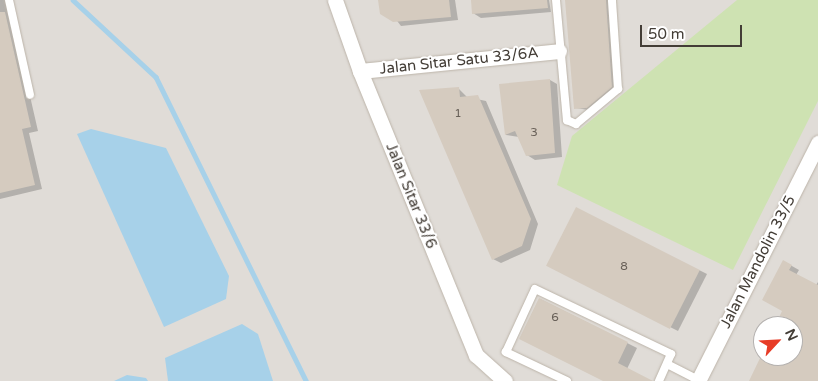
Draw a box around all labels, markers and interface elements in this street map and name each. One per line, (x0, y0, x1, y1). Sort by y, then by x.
scale bar (643, 15, 746, 47)
text: 50 m (648, 25, 685, 43)
street label: Jalan Sitar Satu 33/6A (379, 44, 539, 78)
house number: 1 (454, 107, 462, 121)
house number: 3 (530, 126, 538, 140)
street label: Jalan Sitar 33/6 (382, 141, 440, 251)
street label: Jalan Mandolin 33/5 (717, 193, 799, 331)
house number: 8 (620, 260, 628, 274)
house number: 6 (551, 311, 559, 325)
north arrow (753, 316, 803, 366)
text: N (781, 326, 801, 344)

